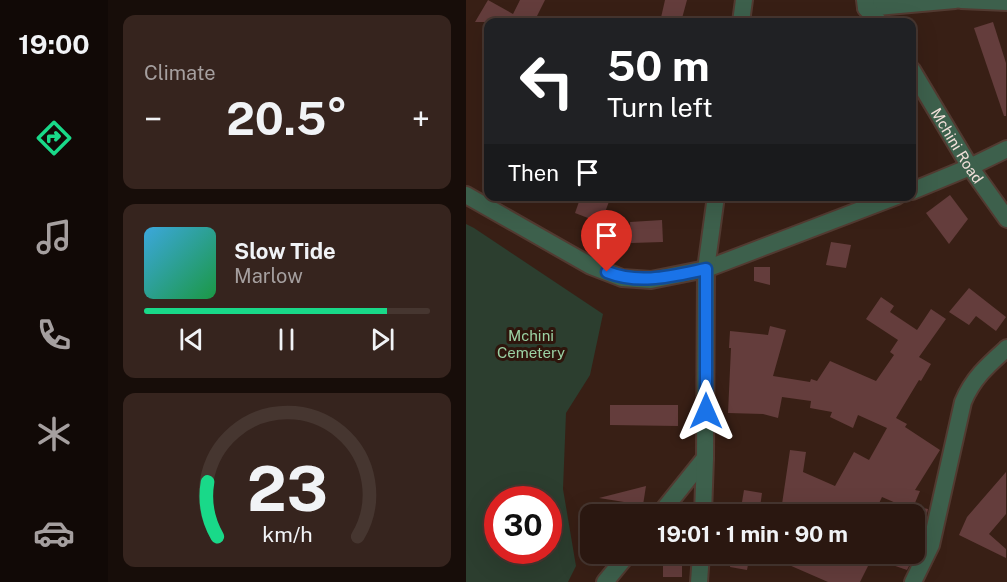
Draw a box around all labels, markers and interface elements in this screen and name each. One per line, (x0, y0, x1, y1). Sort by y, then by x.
text: 19:00 (18, 28, 90, 60)
text: 50 m (607, 41, 710, 90)
icon: left (508, 42, 586, 120)
text: Climate (144, 61, 216, 85)
text: Turn left (607, 91, 713, 123)
text: 20.5° (226, 92, 348, 145)
text: − (144, 100, 162, 138)
text: + (412, 100, 430, 138)
street label: Mchini Road (928, 105, 987, 186)
icon: directions (33, 117, 75, 159)
icon: arrive (571, 156, 604, 189)
text: Then (508, 160, 559, 186)
pin (581, 210, 632, 272)
icon: music (33, 216, 75, 258)
icon: arrive (590, 219, 623, 252)
text: Slow Tide (234, 238, 336, 264)
text: Marlow (234, 264, 303, 288)
icon: phone (33, 314, 75, 356)
icon: previous (175, 323, 208, 356)
icon: pause (270, 323, 303, 356)
icon: next (366, 323, 399, 356)
park label: Mchini Cemetery (497, 327, 565, 361)
position arrow (674, 379, 738, 443)
icon: climate (33, 413, 75, 455)
text: 23 (246, 452, 328, 525)
speed limit sign: 30 (484, 486, 562, 564)
icon: car (33, 512, 75, 554)
text: 19:01 · 1 min · 90 m (657, 521, 848, 547)
text: km/h (262, 522, 312, 547)

